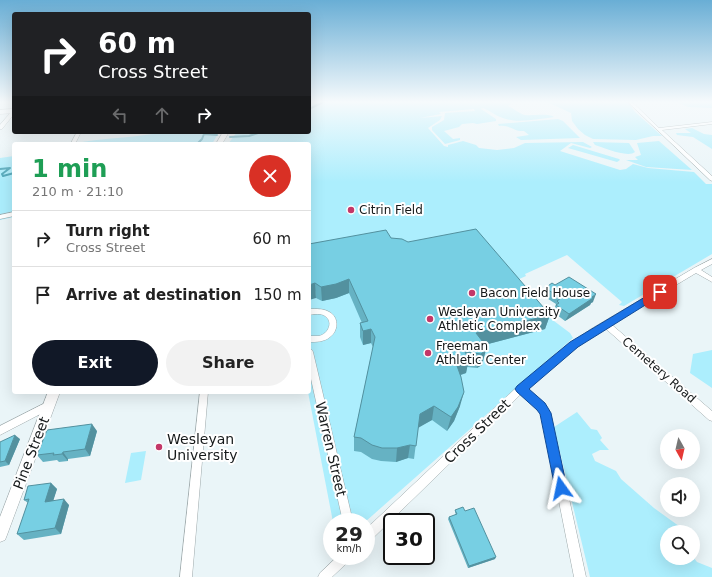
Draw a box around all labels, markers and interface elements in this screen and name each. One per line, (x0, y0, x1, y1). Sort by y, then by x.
text: 60 m (98, 27, 176, 60)
icon: right (32, 28, 84, 80)
text: Cross Street (98, 61, 208, 82)
icon: left (109, 104, 131, 126)
icon: ahead (151, 104, 173, 126)
icon: right (193, 104, 215, 126)
text: 1 min (32, 155, 107, 183)
button: close (249, 155, 291, 197)
text: 210 m · 21:10 (32, 184, 123, 199)
place label: Citrin Field (359, 203, 423, 217)
marker: Citrin Field (346, 205, 356, 215)
text: Turn right (66, 222, 150, 240)
icon: right (32, 228, 54, 250)
text: 60 m (253, 230, 291, 248)
text: Cross Street (66, 240, 145, 255)
pin (643, 275, 677, 309)
icon: arrive (649, 281, 671, 303)
icon: arrive (32, 284, 54, 306)
text: Arrive at destination (66, 286, 241, 304)
text: 150 m (253, 286, 302, 304)
place label: Bacon Field House (480, 286, 590, 300)
marker: Bacon Field House (467, 288, 477, 298)
place label: Wesleyan University Athletic Complex (438, 305, 560, 333)
marker: Wesleyan University Athletic Complex (425, 314, 435, 324)
street label: Cemetery Road (619, 334, 699, 406)
place label: Freeman Athletic Center (436, 339, 526, 367)
button: Exit (32, 340, 158, 386)
button: Share (166, 340, 291, 386)
marker: Freeman Athletic Center (423, 348, 433, 358)
street label: Cross Street (441, 395, 514, 466)
street label: Warren Street (312, 400, 350, 499)
street label: Pine Street (10, 414, 52, 492)
north arrow (660, 429, 700, 469)
map controls (660, 429, 700, 565)
place label: Wesleyan University (167, 431, 238, 463)
marker: Wesleyan University (154, 442, 164, 452)
position arrow (540, 467, 582, 509)
button: sound (660, 477, 700, 517)
speed limit sign: 30 (383, 513, 435, 565)
text: 29 (335, 522, 363, 546)
button: search (660, 525, 700, 565)
text: km/h (336, 543, 362, 554)

